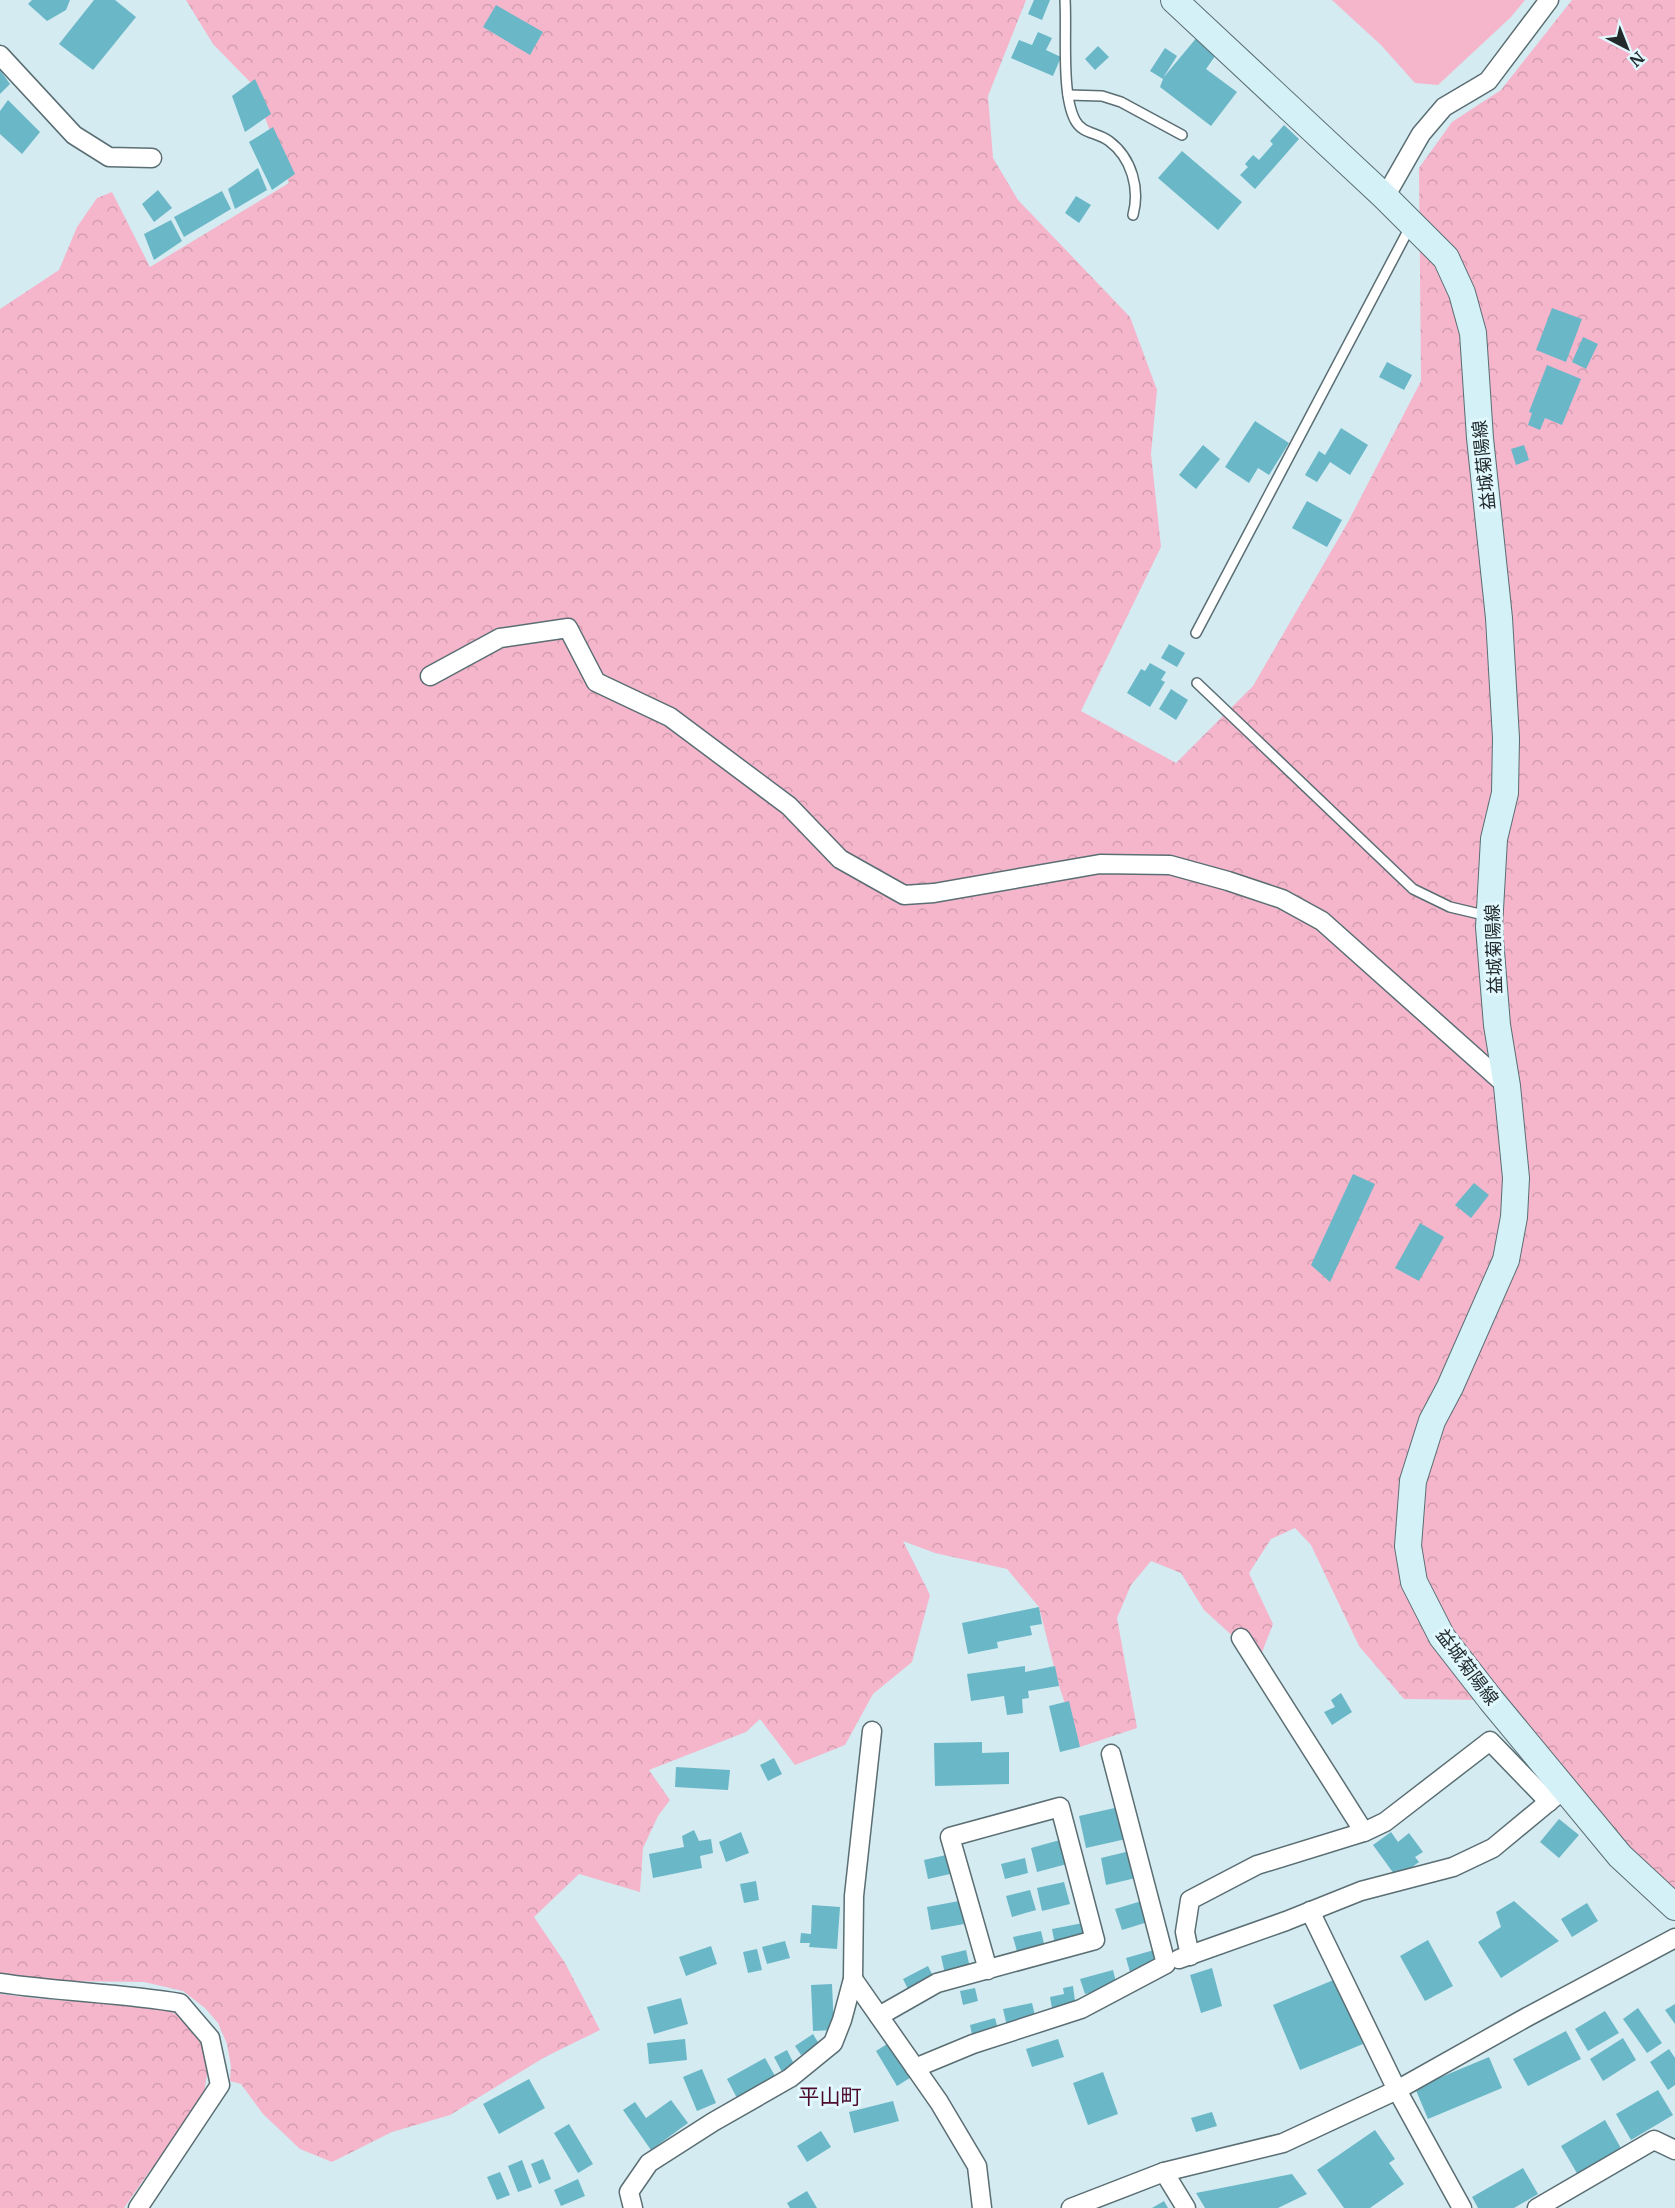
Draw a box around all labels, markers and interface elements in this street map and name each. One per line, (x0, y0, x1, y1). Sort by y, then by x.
north arrow (1597, 18, 1657, 78)
text: N (1625, 47, 1648, 71)
street label: 益城菊陽線 (1467, 419, 1500, 511)
street label: 益城菊陽線 (1480, 904, 1507, 994)
street label: 益城菊陽線 (1431, 1624, 1504, 1710)
district label: 平山町 (799, 2083, 862, 2110)

